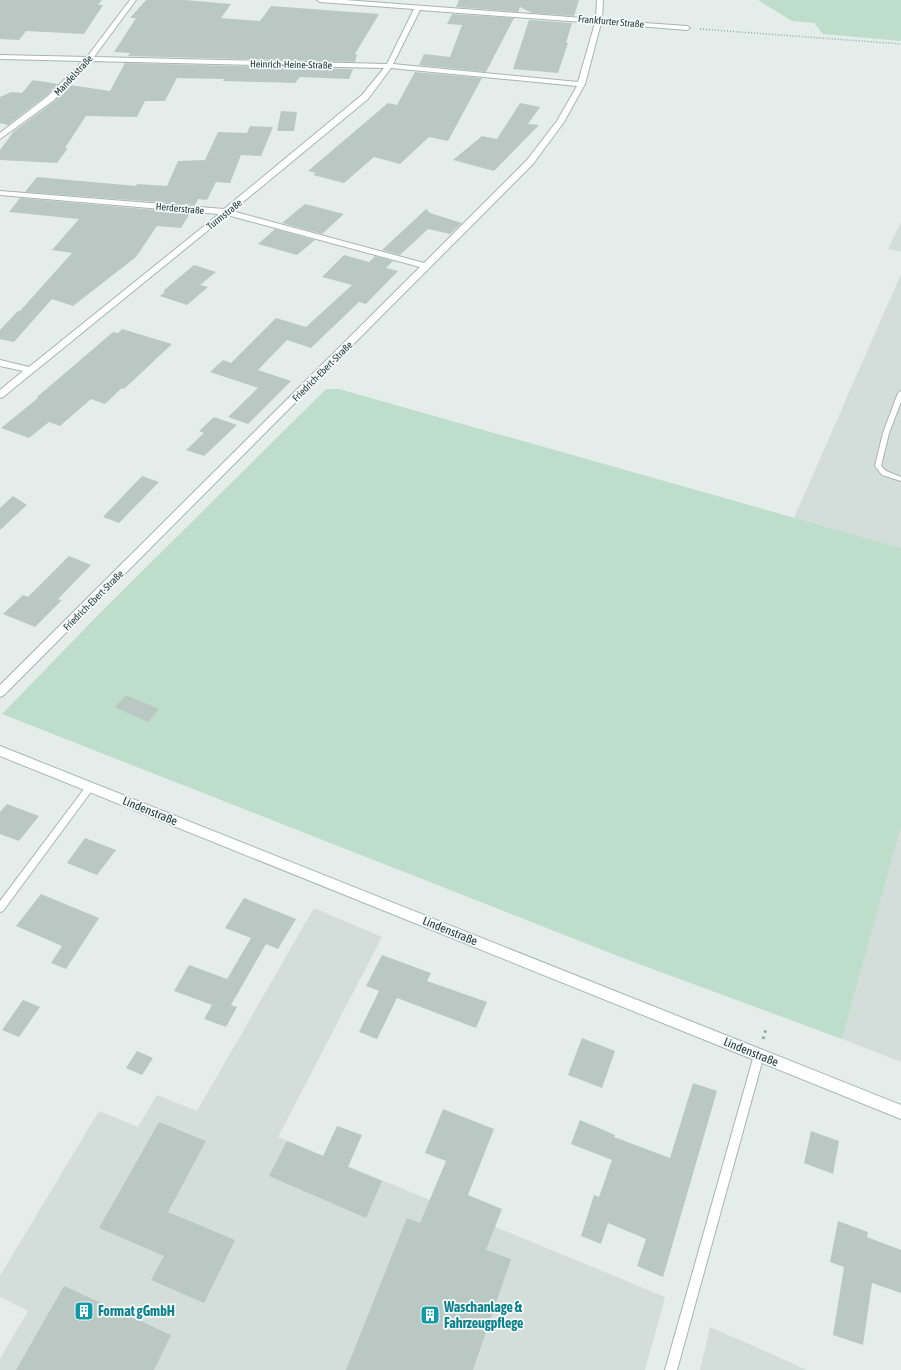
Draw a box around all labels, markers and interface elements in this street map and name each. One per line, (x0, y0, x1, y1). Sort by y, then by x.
street label: Frankfurter Straße (577, 13, 645, 30)
street label: Mandelstraße (52, 53, 95, 98)
street label: Heinrich-Heine-Straße (250, 58, 333, 71)
street label: Turmstraße (205, 197, 244, 232)
street label: Herderstraße (155, 201, 205, 216)
street label: Friedrich-Ebert-Straße (290, 339, 355, 404)
street label: Friedrich-Ebert-Straße (61, 568, 126, 633)
street label: Lindenstraße (121, 794, 179, 828)
street label: Lindenstraße (421, 914, 479, 948)
street label: Lindenstraße (722, 1035, 780, 1069)
place label: Waschanlage & Fahrzeugpflege (443, 1299, 523, 1331)
building icon: Format gGmbH (73, 1300, 95, 1322)
place label: Format gGmbH (98, 1303, 175, 1319)
building icon: Waschanlage & Fahrzeugpflege (419, 1304, 441, 1326)

